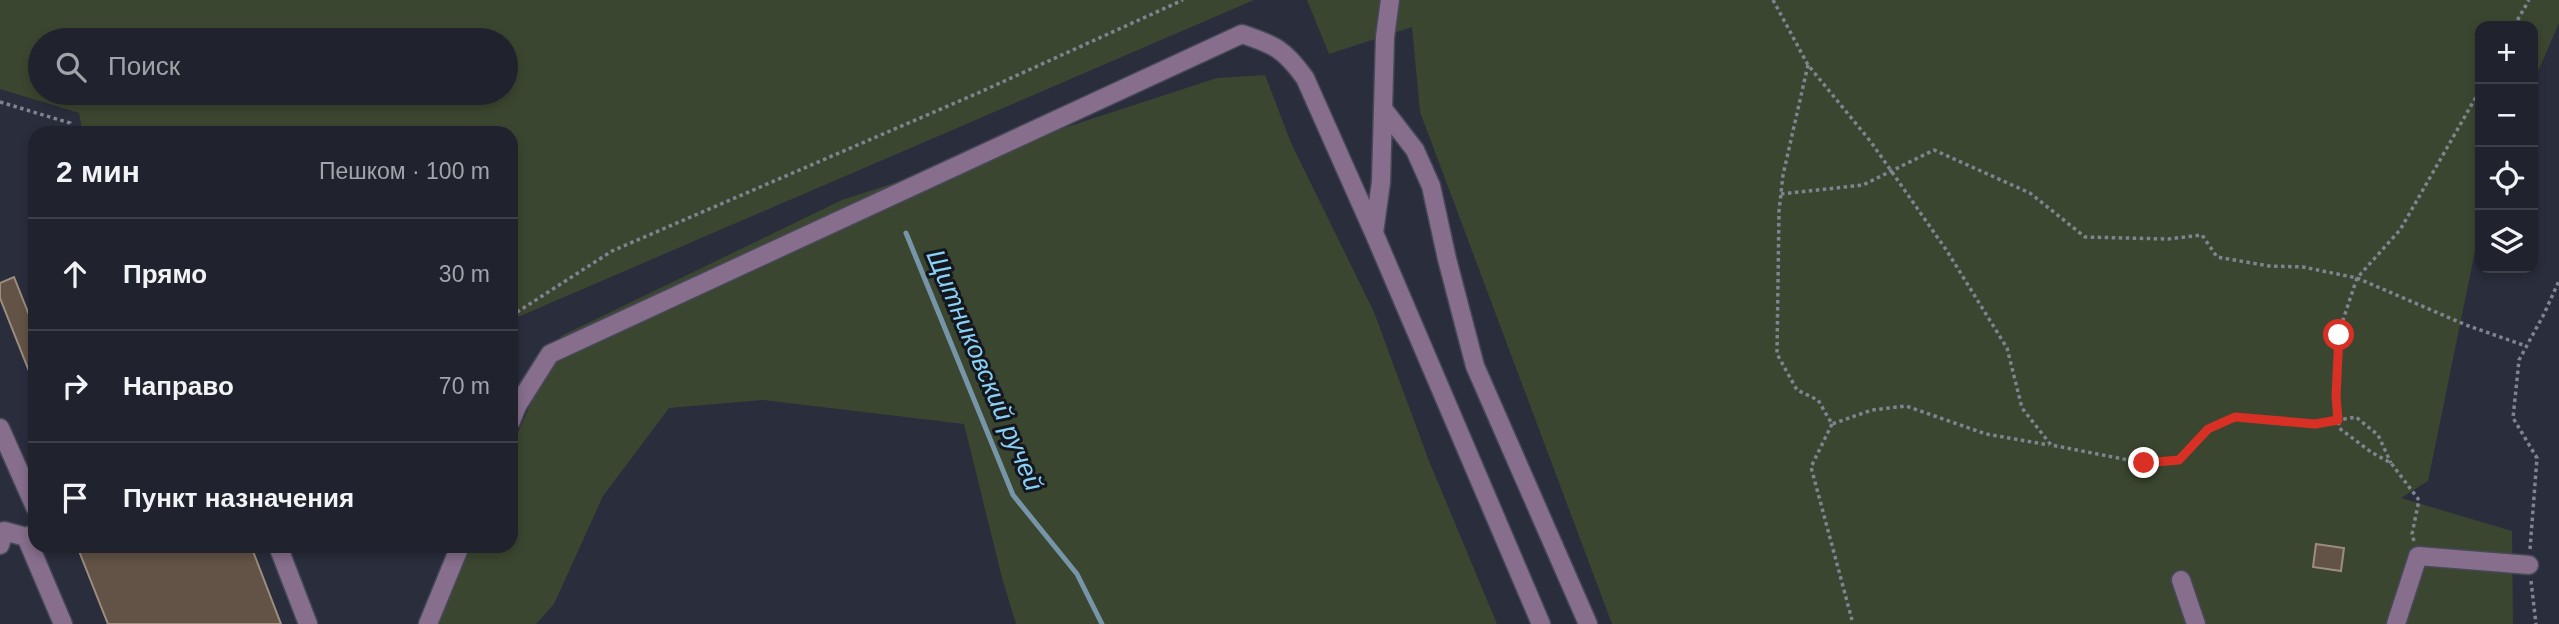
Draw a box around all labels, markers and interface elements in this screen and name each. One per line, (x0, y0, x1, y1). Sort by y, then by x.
map controls (2475, 21, 2538, 273)
button: + (2475, 21, 2538, 84)
search box (28, 28, 518, 105)
icon: search (52, 48, 90, 86)
text: Поиск (108, 51, 180, 81)
button: − (2475, 84, 2538, 147)
button: locate (2475, 147, 2538, 210)
text: 2 мин (56, 155, 140, 188)
text: Пешком · 100 m (319, 158, 490, 184)
button: layers (2475, 210, 2538, 273)
water label: Щитниковский ручей (921, 245, 1049, 495)
icon: ahead (56, 255, 94, 293)
text: Прямо (123, 259, 207, 289)
text: 30 m (439, 261, 490, 287)
route start (2323, 319, 2354, 350)
icon: right (56, 367, 94, 405)
text: Направо (123, 371, 234, 401)
text: 70 m (439, 373, 490, 399)
route end (2128, 447, 2159, 478)
icon: arrive (56, 479, 94, 517)
text: Пункт назначения (123, 483, 354, 513)

